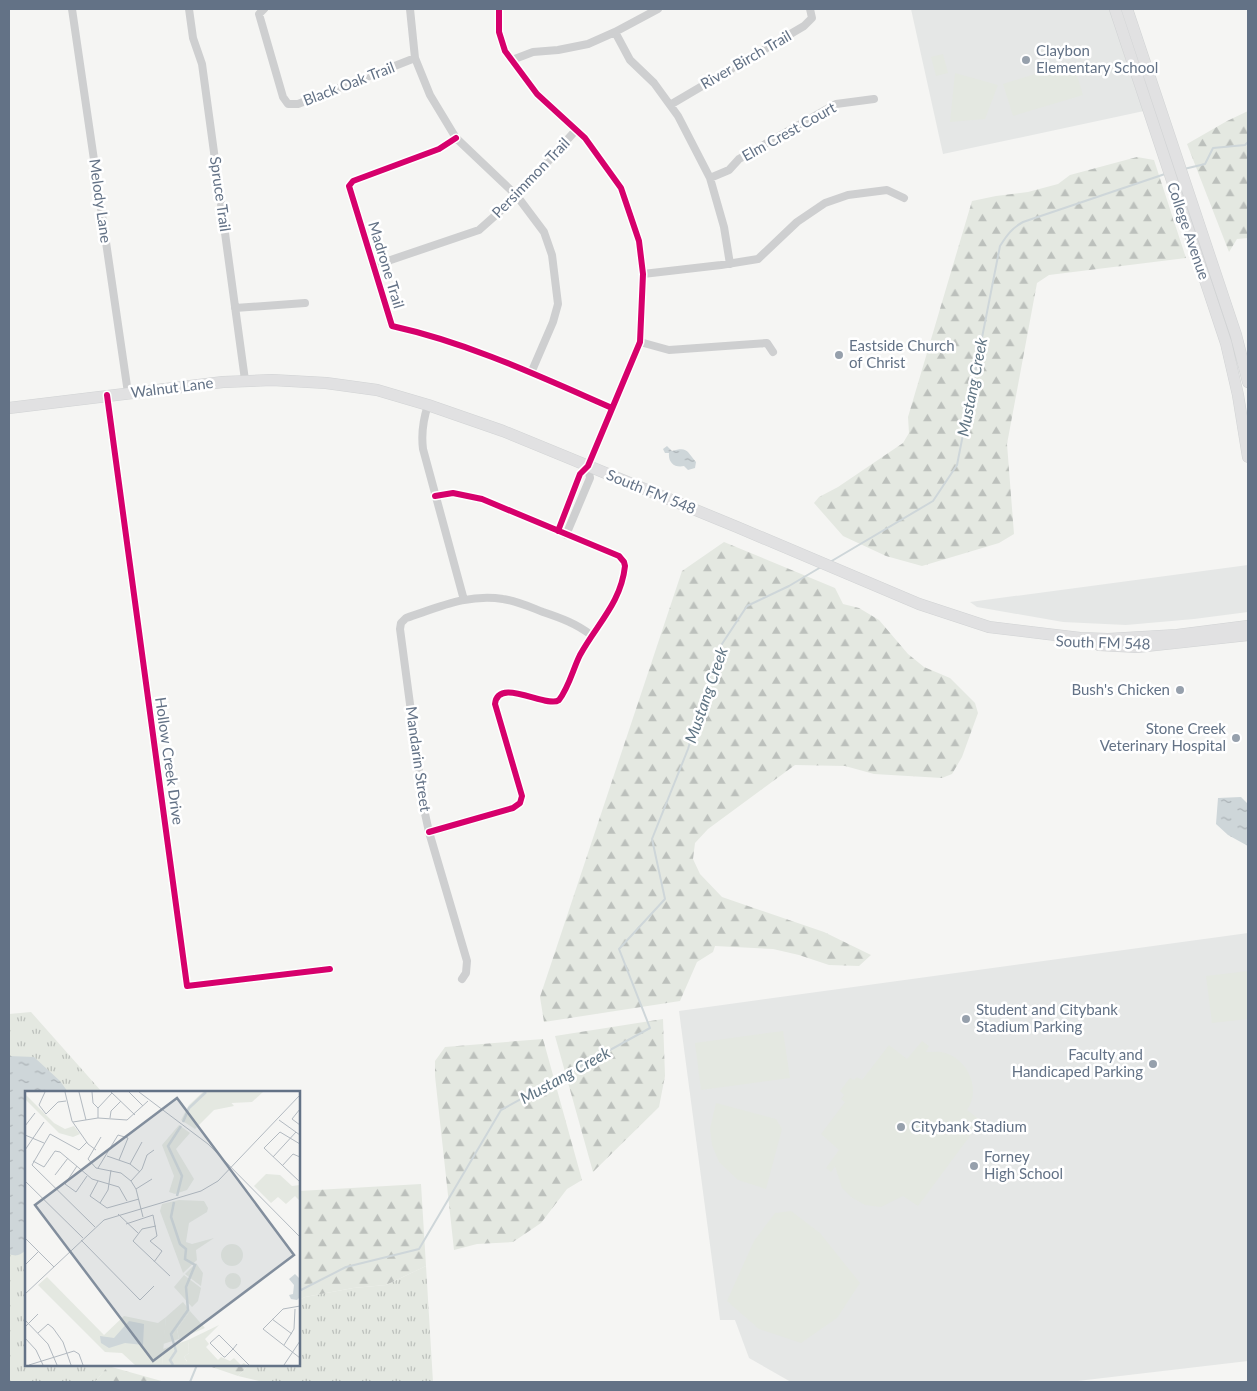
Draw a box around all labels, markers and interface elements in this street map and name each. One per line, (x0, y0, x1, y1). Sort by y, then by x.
street label: River Birch Trail (697, 26, 794, 92)
place label: Claybon Elementary School (1036, 41, 1158, 76)
marker: Claybon Elementary School (1020, 54, 1032, 66)
street label: Black Oak Trail (300, 57, 397, 109)
street label: Elm Crest Court (738, 98, 839, 164)
street label: Persimmon Trail (488, 134, 573, 221)
street label: Spruce Trail (207, 155, 235, 233)
street label: Melody Lane (86, 158, 116, 244)
street label: College Avenue (1164, 180, 1214, 282)
street label: Madrone Trail (365, 219, 409, 310)
place label: Eastside Church of Christ (849, 336, 955, 371)
water label: Mustang Creek (953, 336, 990, 438)
marker: Eastside Church of Christ (833, 349, 845, 361)
street label: Walnut Lane (130, 373, 214, 401)
street label: South FM 548 (604, 465, 699, 517)
street label: South FM 548 (1055, 631, 1151, 653)
water label: Mustang Creek (680, 644, 731, 745)
place label: Bush's Chicken (1071, 680, 1170, 698)
marker: Bush's Chicken (1174, 684, 1186, 696)
street label: Hollow Creek Drive (152, 696, 188, 826)
street label: Mandarin Street (403, 705, 435, 813)
place label: Stone Creek Veterinary Hospital (1100, 719, 1226, 754)
marker: Stone Creek Veterinary Hospital (1230, 732, 1242, 744)
place label: Student and Citybank Stadium Parking (976, 1000, 1118, 1035)
marker: Student and Citybank Stadium Parking (960, 1013, 972, 1025)
water label: Mustang Creek (516, 1042, 614, 1107)
place label: Faculty and Handicaped Parking (1012, 1045, 1143, 1080)
marker: Faculty and Handicaped Parking (1147, 1058, 1159, 1070)
inset map (25, 1091, 300, 1366)
place label: Citybank Stadium (911, 1117, 1027, 1135)
marker: Citybank Stadium (895, 1121, 907, 1133)
place label: Forney High School (984, 1147, 1063, 1182)
marker: Forney High School (968, 1160, 980, 1172)

